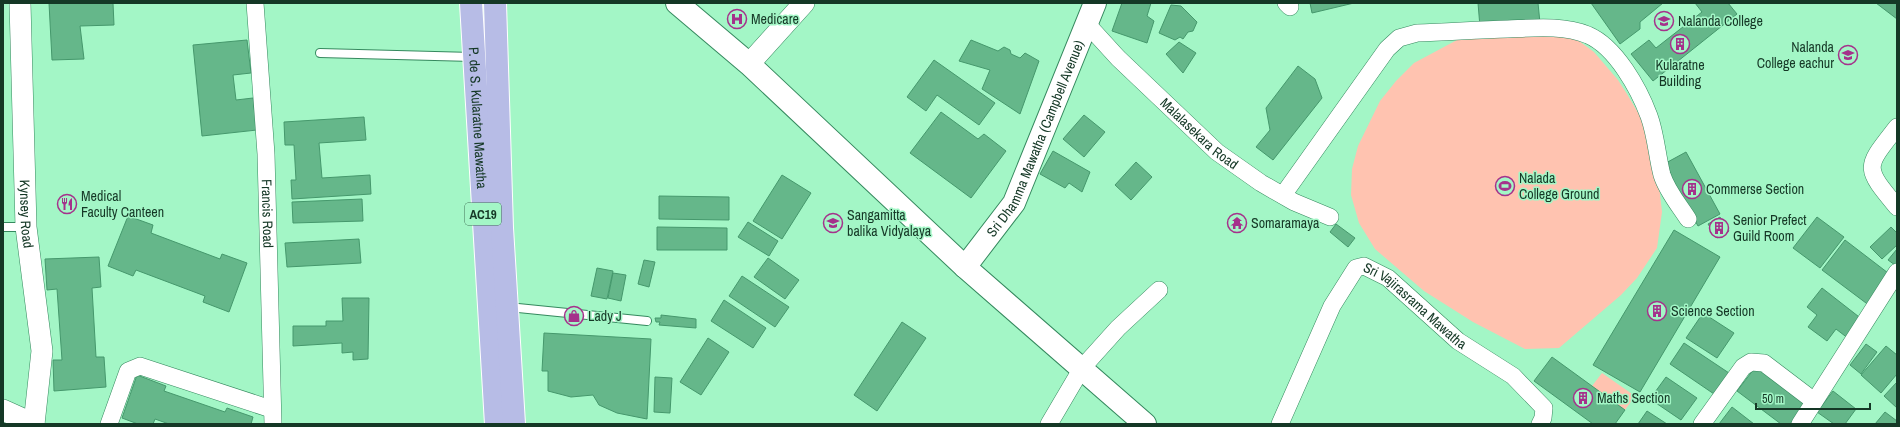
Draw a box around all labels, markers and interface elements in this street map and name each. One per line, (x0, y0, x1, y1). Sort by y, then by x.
hospital icon: Medicare (726, 8, 748, 30)
place label: Medicare (751, 10, 799, 28)
school or university icon: Nalanda College (1653, 10, 1675, 32)
place label: Nalanda College (1678, 12, 1763, 30)
building icon: Kularatne Building (1669, 33, 1691, 55)
street label: Sri Dhamma Mawatha (Campbell Avenue) (982, 37, 1088, 240)
place label: Nalanda College eachur (1757, 38, 1835, 72)
school or university icon: Nalanda College eachur (1837, 44, 1859, 66)
street label: P. de S. Kularatne Mawatha (465, 47, 491, 190)
place label: Kularatne Building (1655, 56, 1705, 90)
street label: Malalasekara Road (1156, 94, 1242, 173)
place label: Nalada College Ground (1519, 169, 1599, 203)
sports icon: Nalada College Ground (1494, 175, 1516, 197)
building icon: Commerse Section (1681, 178, 1703, 200)
street label: Francis Road (258, 179, 277, 248)
street label: Kynsey Road (16, 180, 38, 249)
place label: Commerse Section (1706, 180, 1804, 198)
place label: Medical Faculty Canteen (81, 187, 164, 221)
restaurant icon: Medical Faculty Canteen (56, 193, 78, 215)
road number: AC19 (465, 203, 501, 225)
place label: Sangamitta balika Vidyalaya (847, 206, 932, 240)
place label: Senior Prefect Guild Room (1733, 211, 1806, 245)
school or university icon: Sangamitta balika Vidyalaya (822, 212, 844, 234)
temple icon: Somaramaya (1226, 212, 1248, 234)
place label: Somaramaya (1251, 214, 1320, 232)
building icon: Senior Prefect Guild Room (1708, 217, 1730, 239)
street label: Sri Vajirasrama Mawatha (1360, 258, 1470, 353)
building icon: Science Section (1646, 300, 1668, 322)
place label: Science Section (1671, 302, 1755, 320)
shop icon: Lady J (563, 305, 585, 327)
place label: Lady J (588, 307, 622, 325)
scale bar (1756, 385, 1870, 411)
building icon: Maths Section (1572, 387, 1594, 409)
place label: Maths Section (1597, 389, 1670, 407)
text: 50 m (1762, 391, 1784, 407)

